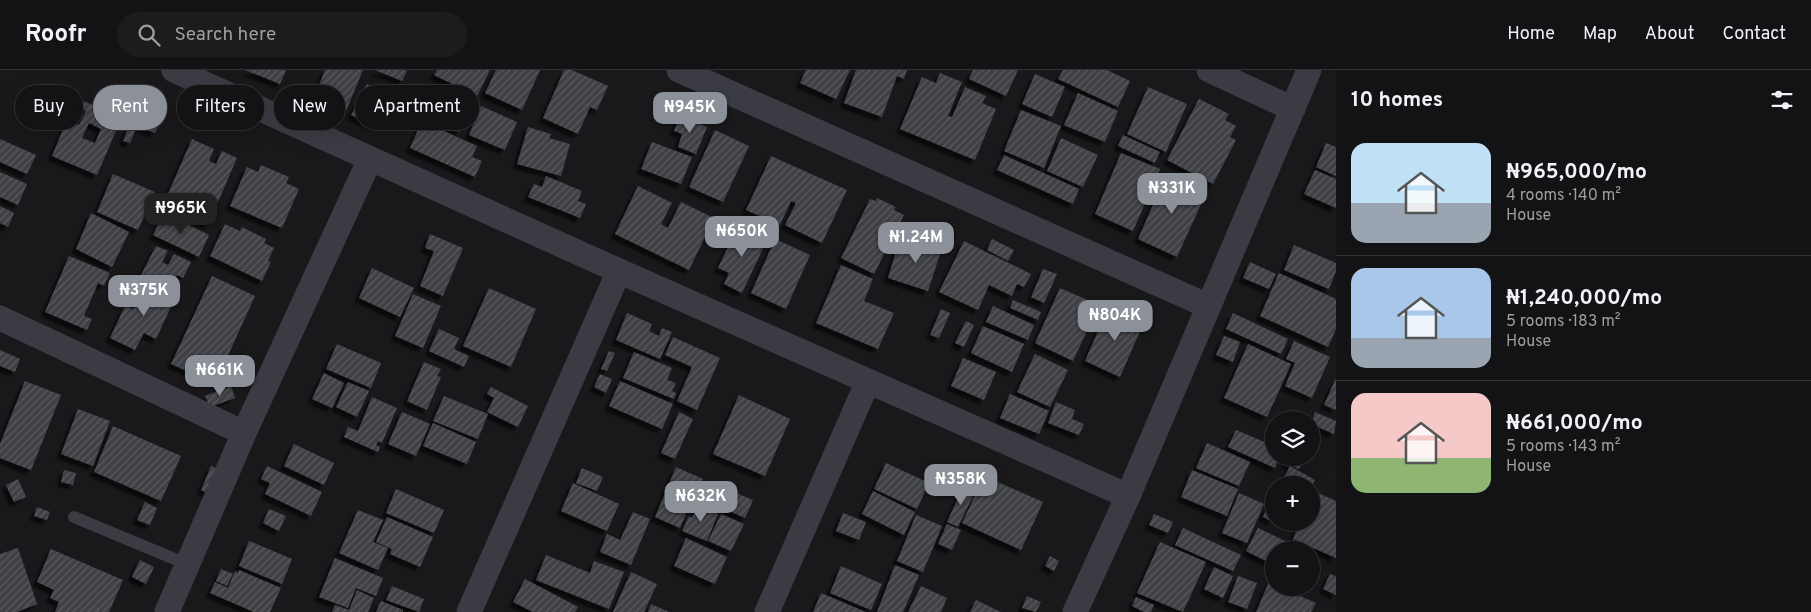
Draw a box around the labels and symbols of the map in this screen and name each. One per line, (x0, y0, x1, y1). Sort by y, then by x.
pin: ₦945K (655, 92, 725, 134)
pin: ₦331K (1137, 172, 1207, 215)
pin: ₦965K (146, 192, 216, 235)
pin: ₦650K (707, 216, 777, 258)
pin: ₦1.24M (875, 222, 957, 264)
pin: ₦375K (109, 274, 179, 317)
pin: ₦804K (1080, 300, 1150, 342)
pin: ₦661K (185, 354, 255, 397)
pin: ₦358K (926, 464, 996, 506)
pin: ₦632K (666, 480, 736, 523)

